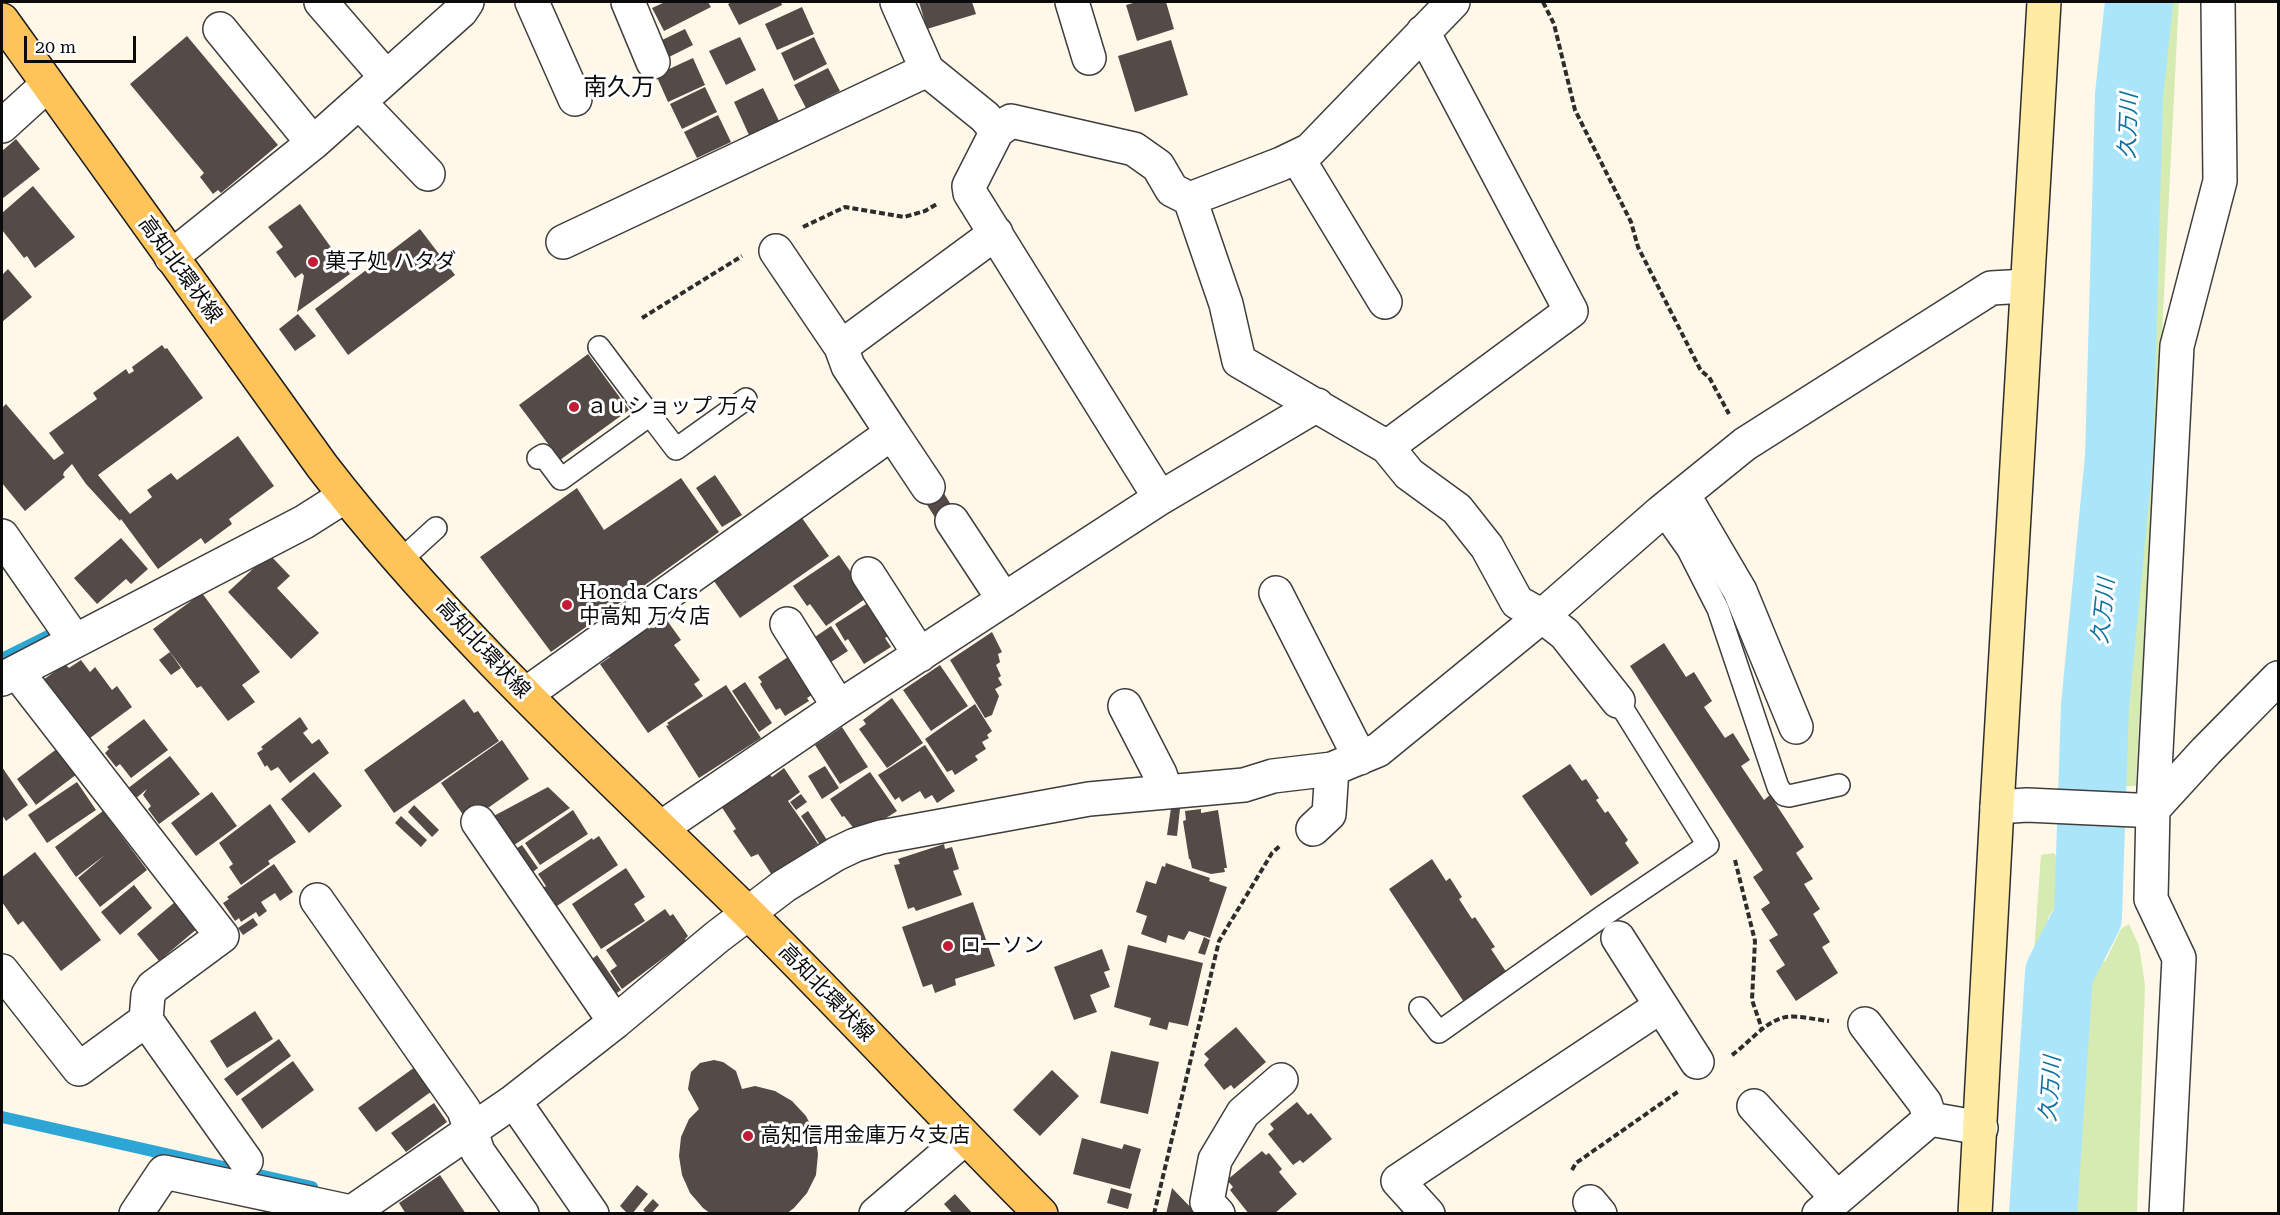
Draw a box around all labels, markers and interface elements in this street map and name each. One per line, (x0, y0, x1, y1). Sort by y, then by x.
scale bar (27, 24, 140, 62)
text: 20 m (35, 36, 76, 57)
district label: 南久万 (583, 74, 655, 102)
water label: 久万川 (2115, 93, 2143, 159)
street label: 高知北環状線 (133, 212, 227, 328)
place label: 菓子処 ハタダ (325, 249, 456, 275)
marker: 菓子処 ハタダ (306, 255, 320, 269)
place label: ａｕショップ 万々 (586, 394, 759, 420)
marker: ａｕショップ 万々 (567, 400, 581, 414)
water label: 久万川 (2087, 577, 2121, 645)
place label: Honda Cars 中高知 万々店 (579, 580, 710, 630)
street label: 高知北環状線 (431, 594, 535, 704)
marker: Honda Cars 中高知 万々店 (560, 598, 574, 612)
place label: ローソン (960, 933, 1044, 959)
street label: 高知北環状線 (773, 939, 879, 1047)
marker: ローソン (941, 939, 955, 953)
water label: 久万川 (2036, 1055, 2066, 1123)
place label: 高知信用金庫万々支店 (760, 1123, 970, 1149)
marker: 高知信用金庫万々支店 (741, 1129, 755, 1143)

